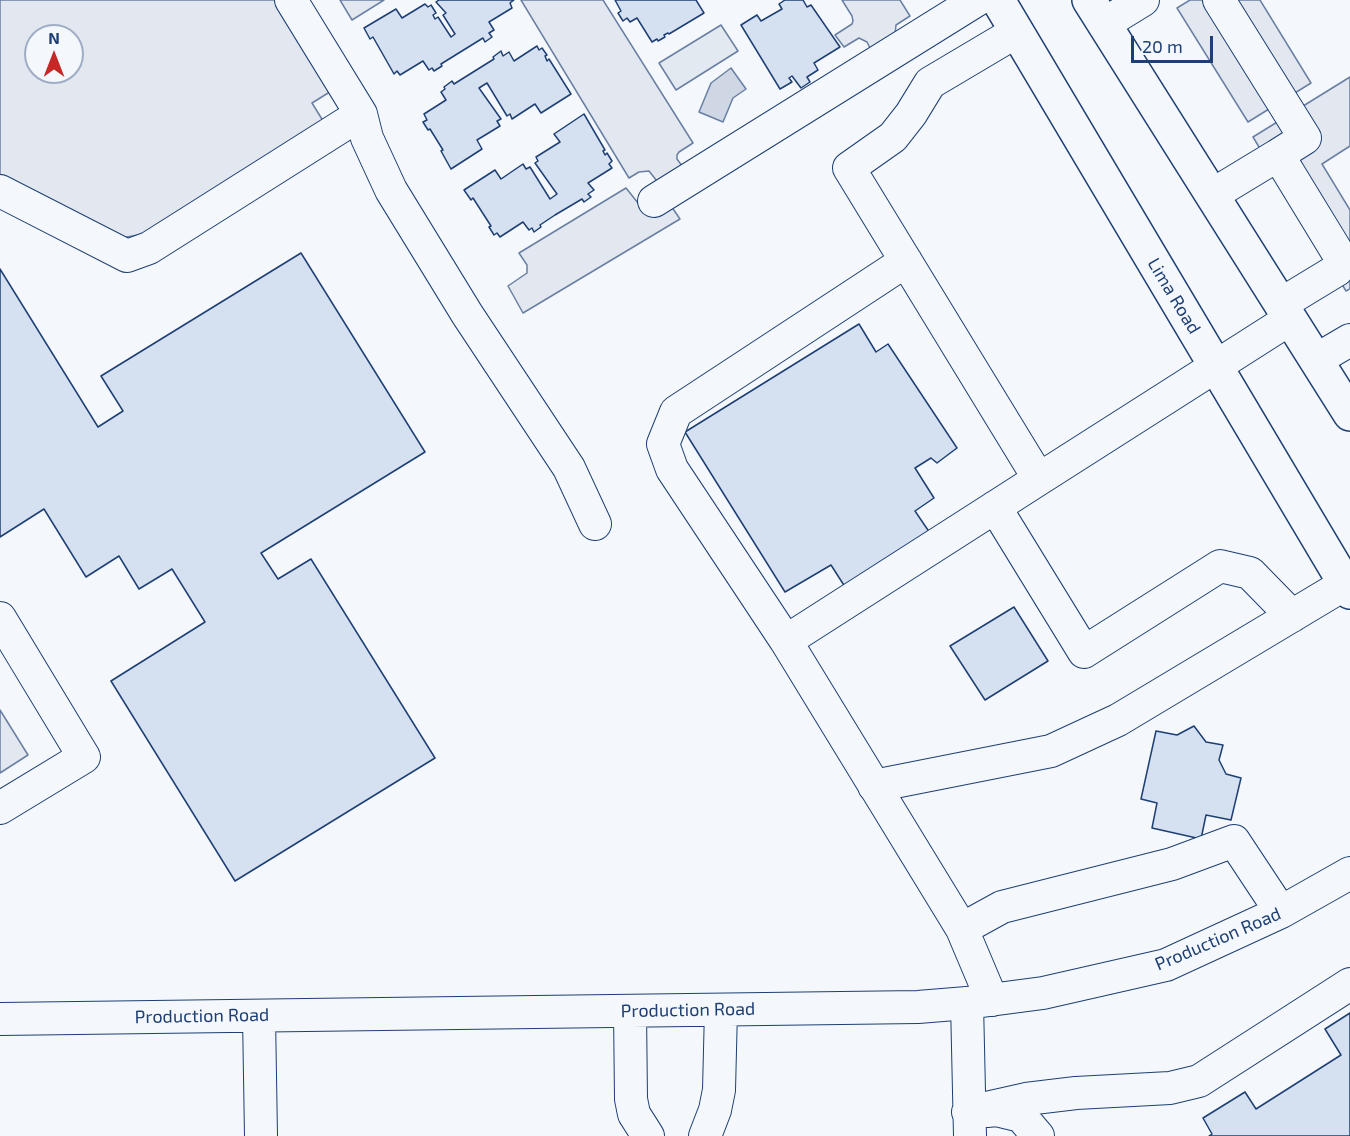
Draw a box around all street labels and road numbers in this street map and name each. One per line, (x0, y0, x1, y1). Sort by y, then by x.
street label: Lima Road (1143, 254, 1205, 338)
street label: Production Road (1152, 903, 1284, 975)
street label: Production Road (620, 998, 756, 1022)
street label: Production Road (134, 1004, 270, 1028)

